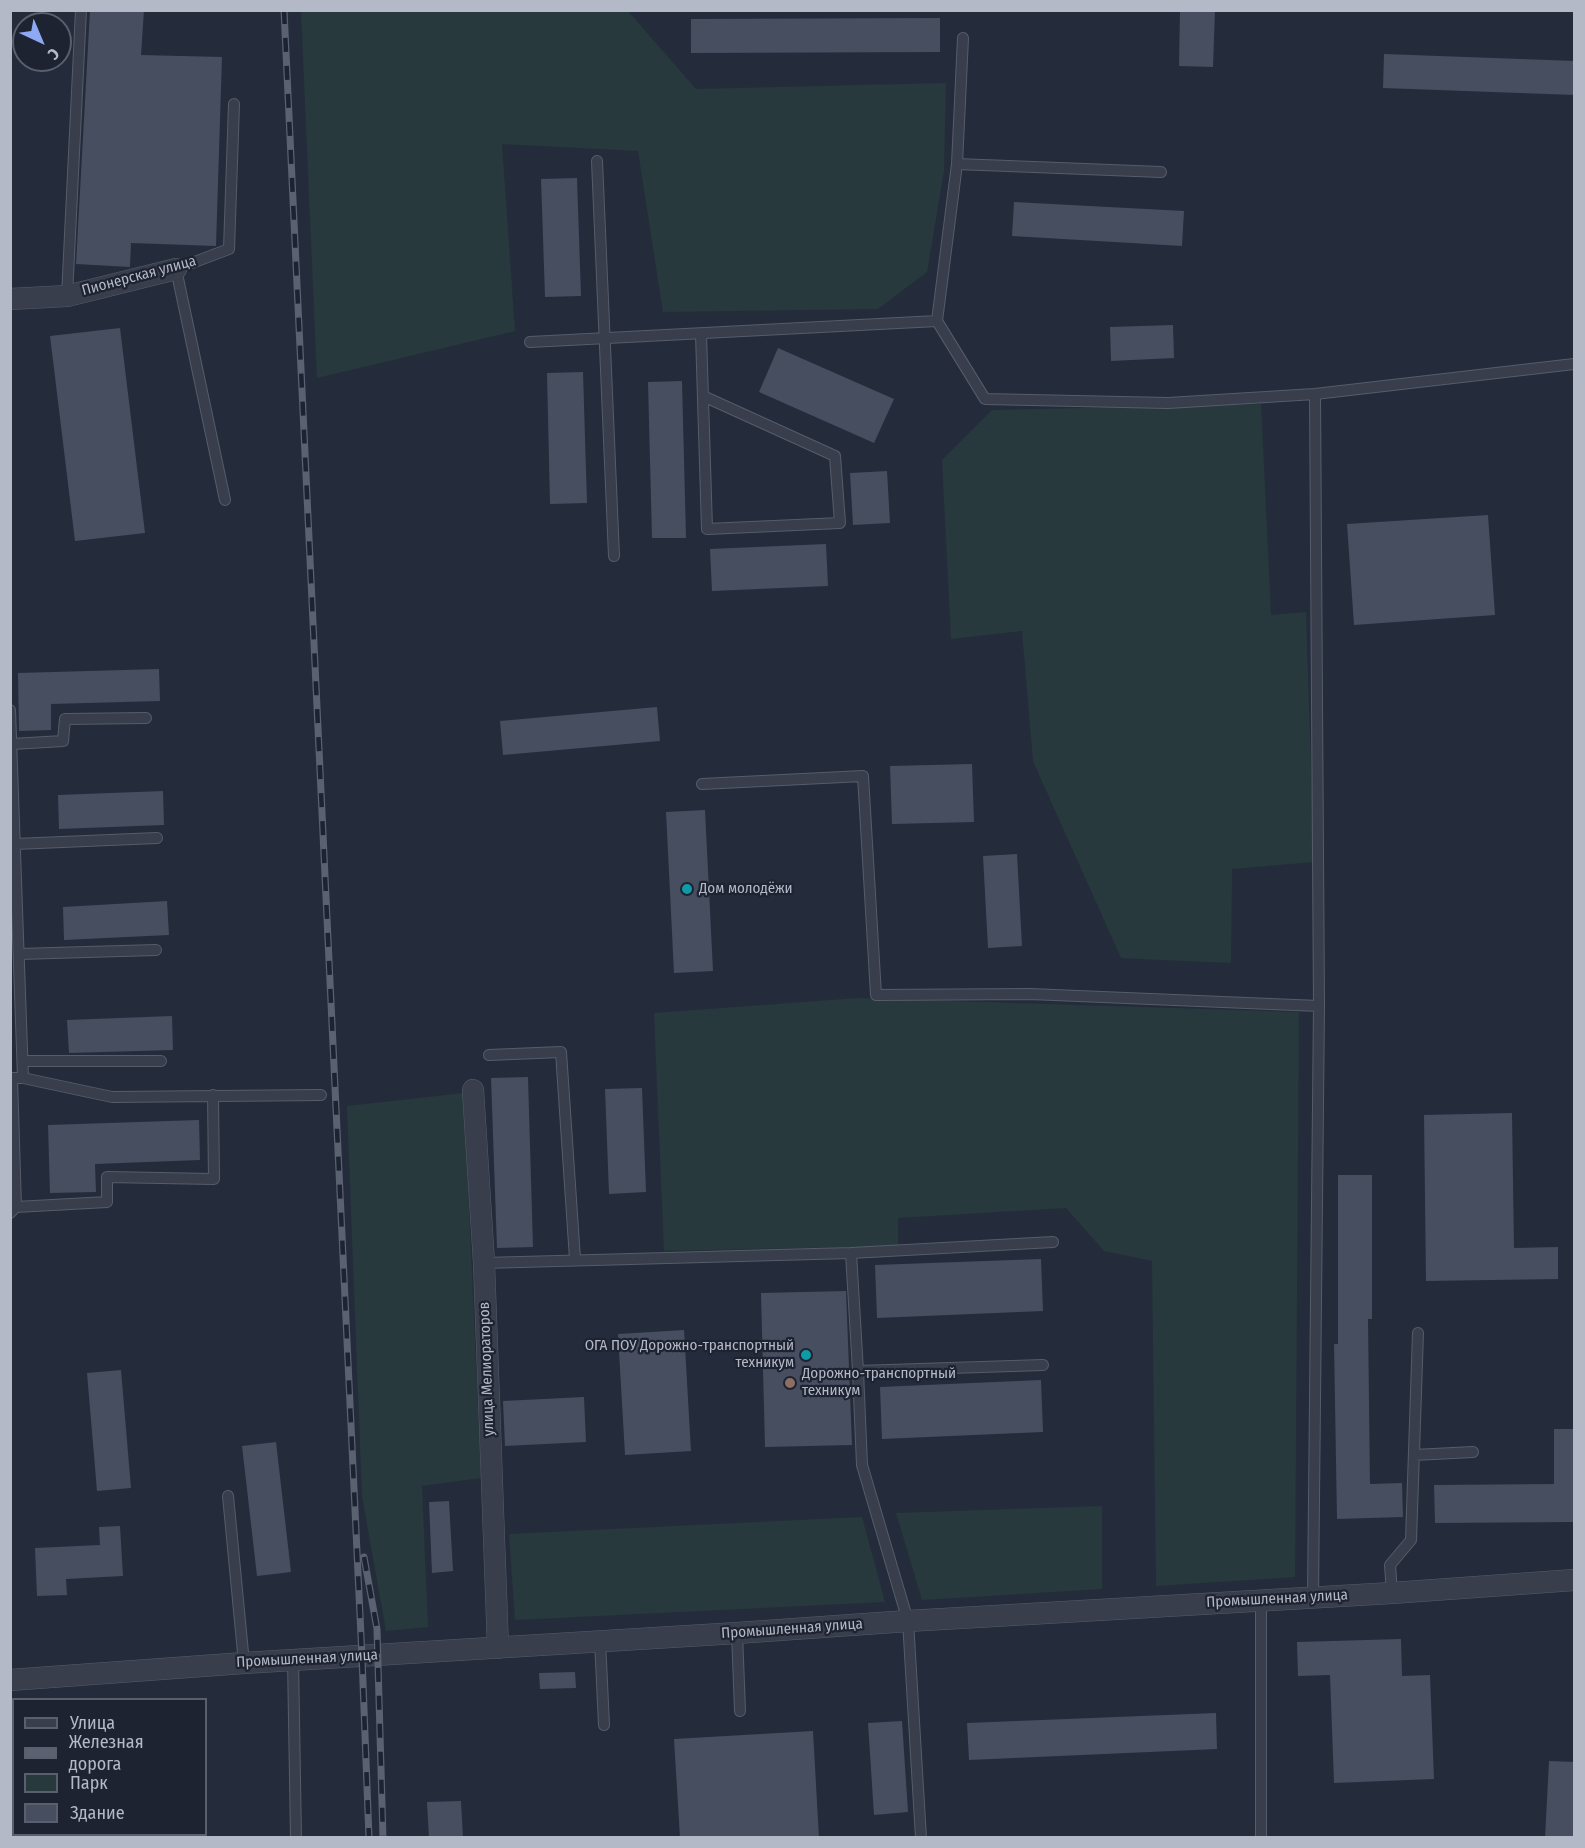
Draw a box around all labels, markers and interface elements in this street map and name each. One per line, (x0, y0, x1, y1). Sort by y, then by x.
north arrow (12, 12, 72, 72)
text: С (44, 44, 63, 64)
street label: Пионерская улица (80, 252, 198, 300)
place label: Дом молодёжи (699, 880, 793, 898)
marker: Дом молодёжи (680, 882, 694, 896)
street label: улица Мелиораторов (476, 1301, 498, 1437)
place label: ОГА ПОУ Дорожно-транспортный техникум (585, 1337, 794, 1372)
marker: ОГА ПОУ Дорожно-транспортный техникум (799, 1348, 813, 1362)
place label: Дорожно-транспортный техникум (802, 1365, 956, 1400)
marker: Дорожно-транспортный техникум (783, 1376, 797, 1390)
street label: Промышленная улица (1206, 1586, 1348, 1612)
street label: Промышленная улица (721, 1615, 863, 1643)
street label: Промышленная улица (236, 1646, 378, 1672)
legend (12, 1698, 207, 1836)
text: Улица (70, 1712, 115, 1734)
text: Железная дорога (69, 1731, 144, 1775)
text: Парк (70, 1772, 108, 1794)
text: Здание (70, 1802, 125, 1824)

